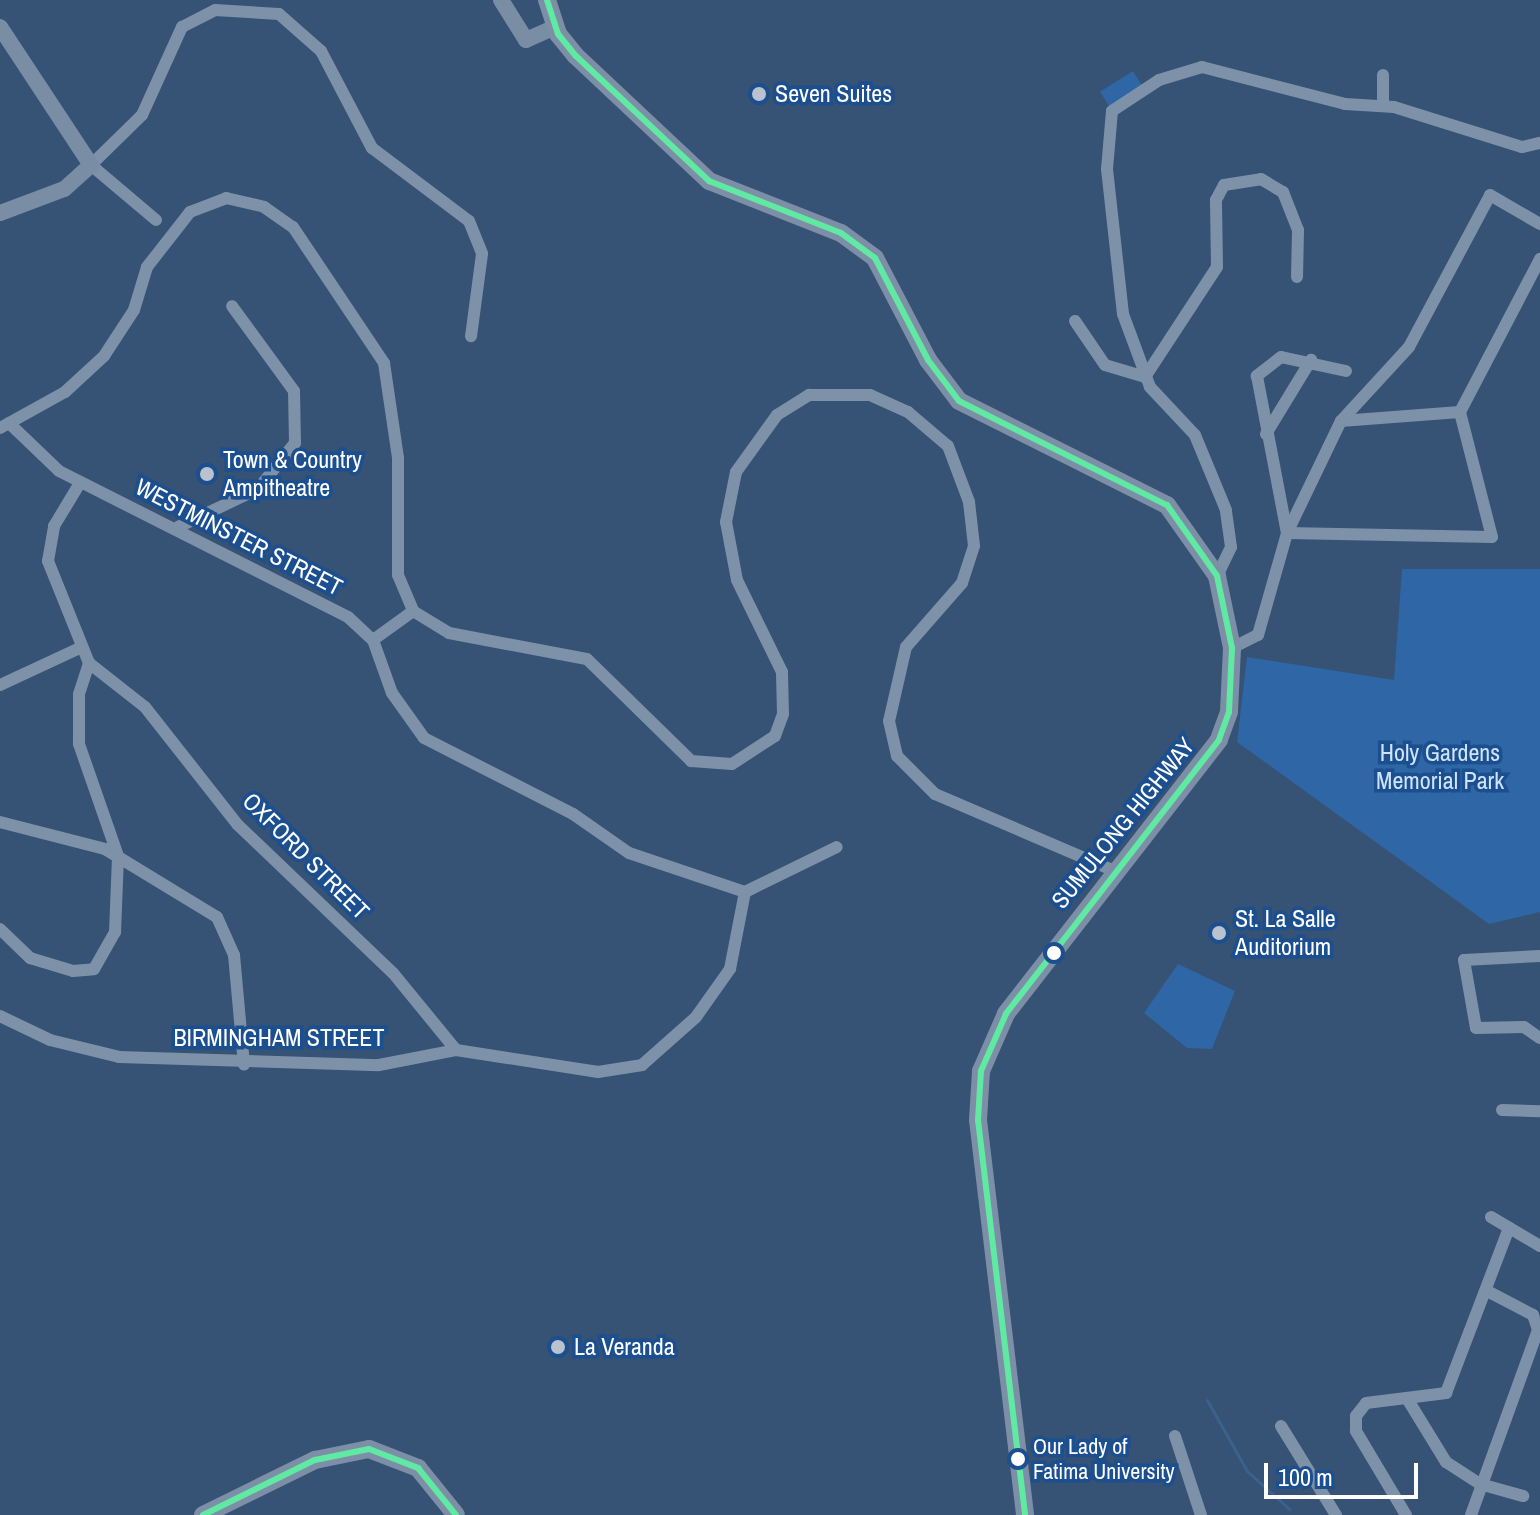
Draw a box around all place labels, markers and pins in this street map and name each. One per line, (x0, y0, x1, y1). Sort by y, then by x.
place label: Seven Suites (775, 80, 892, 108)
marker: Seven Suites (750, 85, 768, 103)
place label: Town & Country Ampitheatre (223, 446, 362, 502)
marker: Town & Country Ampitheatre (198, 465, 216, 483)
place label: St. La Salle Auditorium (1235, 905, 1336, 961)
marker: St. La Salle Auditorium (1210, 924, 1228, 942)
unlabelled marker (1046, 945, 1062, 961)
place label: La Veranda (574, 1333, 675, 1361)
marker: La Veranda (549, 1338, 567, 1356)
place label: Our Lady of Fatima University (1033, 1433, 1174, 1484)
marker: Our Lady of Fatima University (1010, 1451, 1026, 1467)

